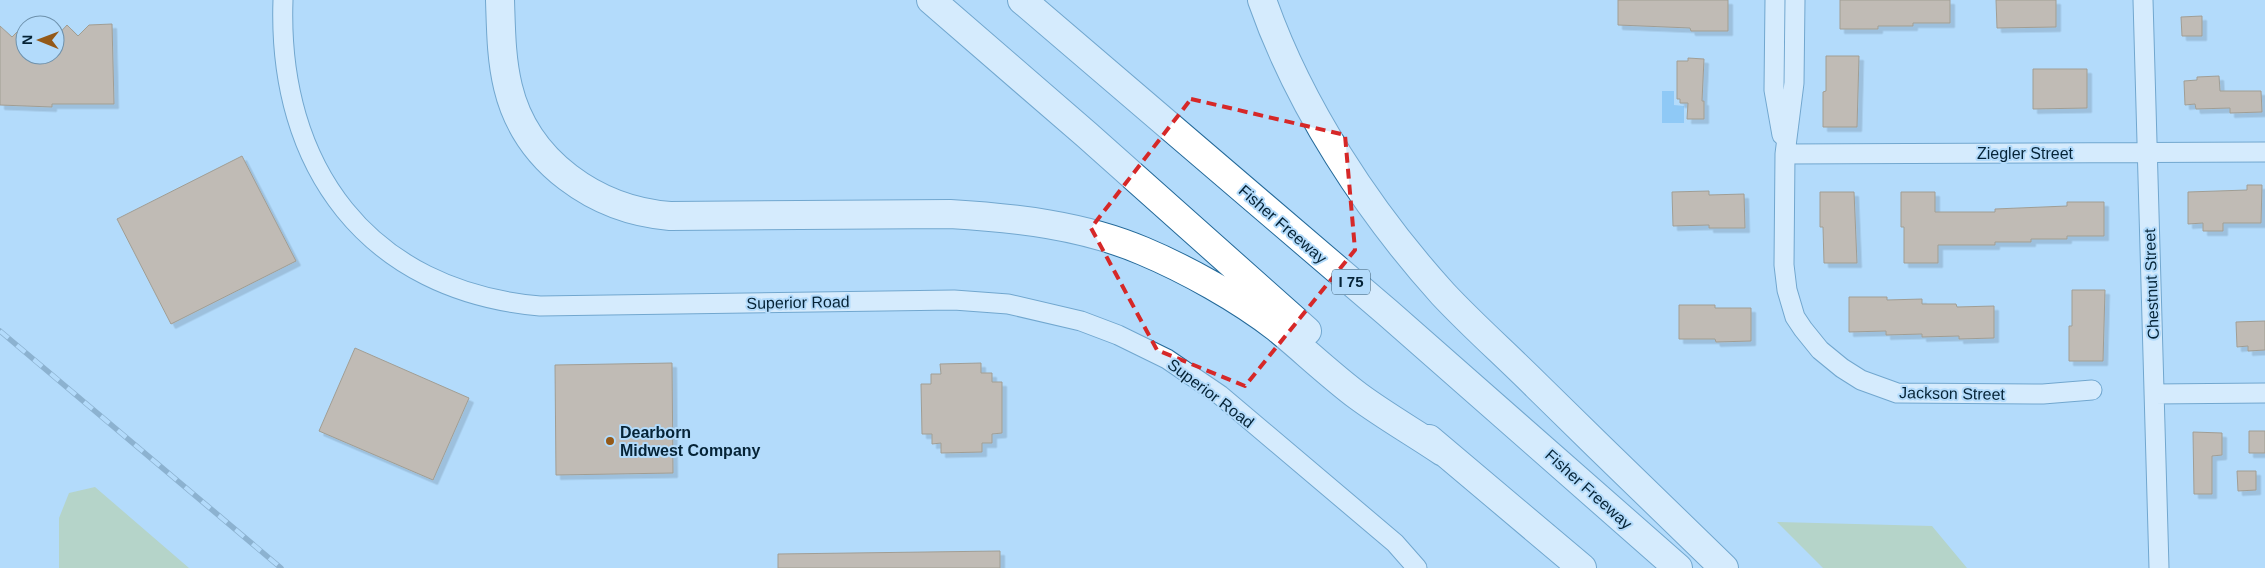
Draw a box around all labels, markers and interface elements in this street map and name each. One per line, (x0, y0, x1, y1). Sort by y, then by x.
north arrow (15, 15, 65, 65)
text: N (19, 35, 35, 45)
street label: Ziegler Street (1977, 145, 2074, 162)
street label: Fisher Freeway (1235, 182, 1330, 267)
street label: Chestnut Street (2141, 228, 2162, 340)
road number: I 75 (1332, 270, 1370, 294)
street label: Superior Road (746, 293, 850, 312)
street label: Superior Road (1164, 356, 1257, 431)
street label: Jackson Street (1899, 384, 2006, 403)
place label: Dearborn Midwest Company (620, 424, 761, 459)
marker: Dearborn Midwest Company (604, 435, 616, 447)
street label: Fisher Freeway (1542, 446, 1635, 533)

